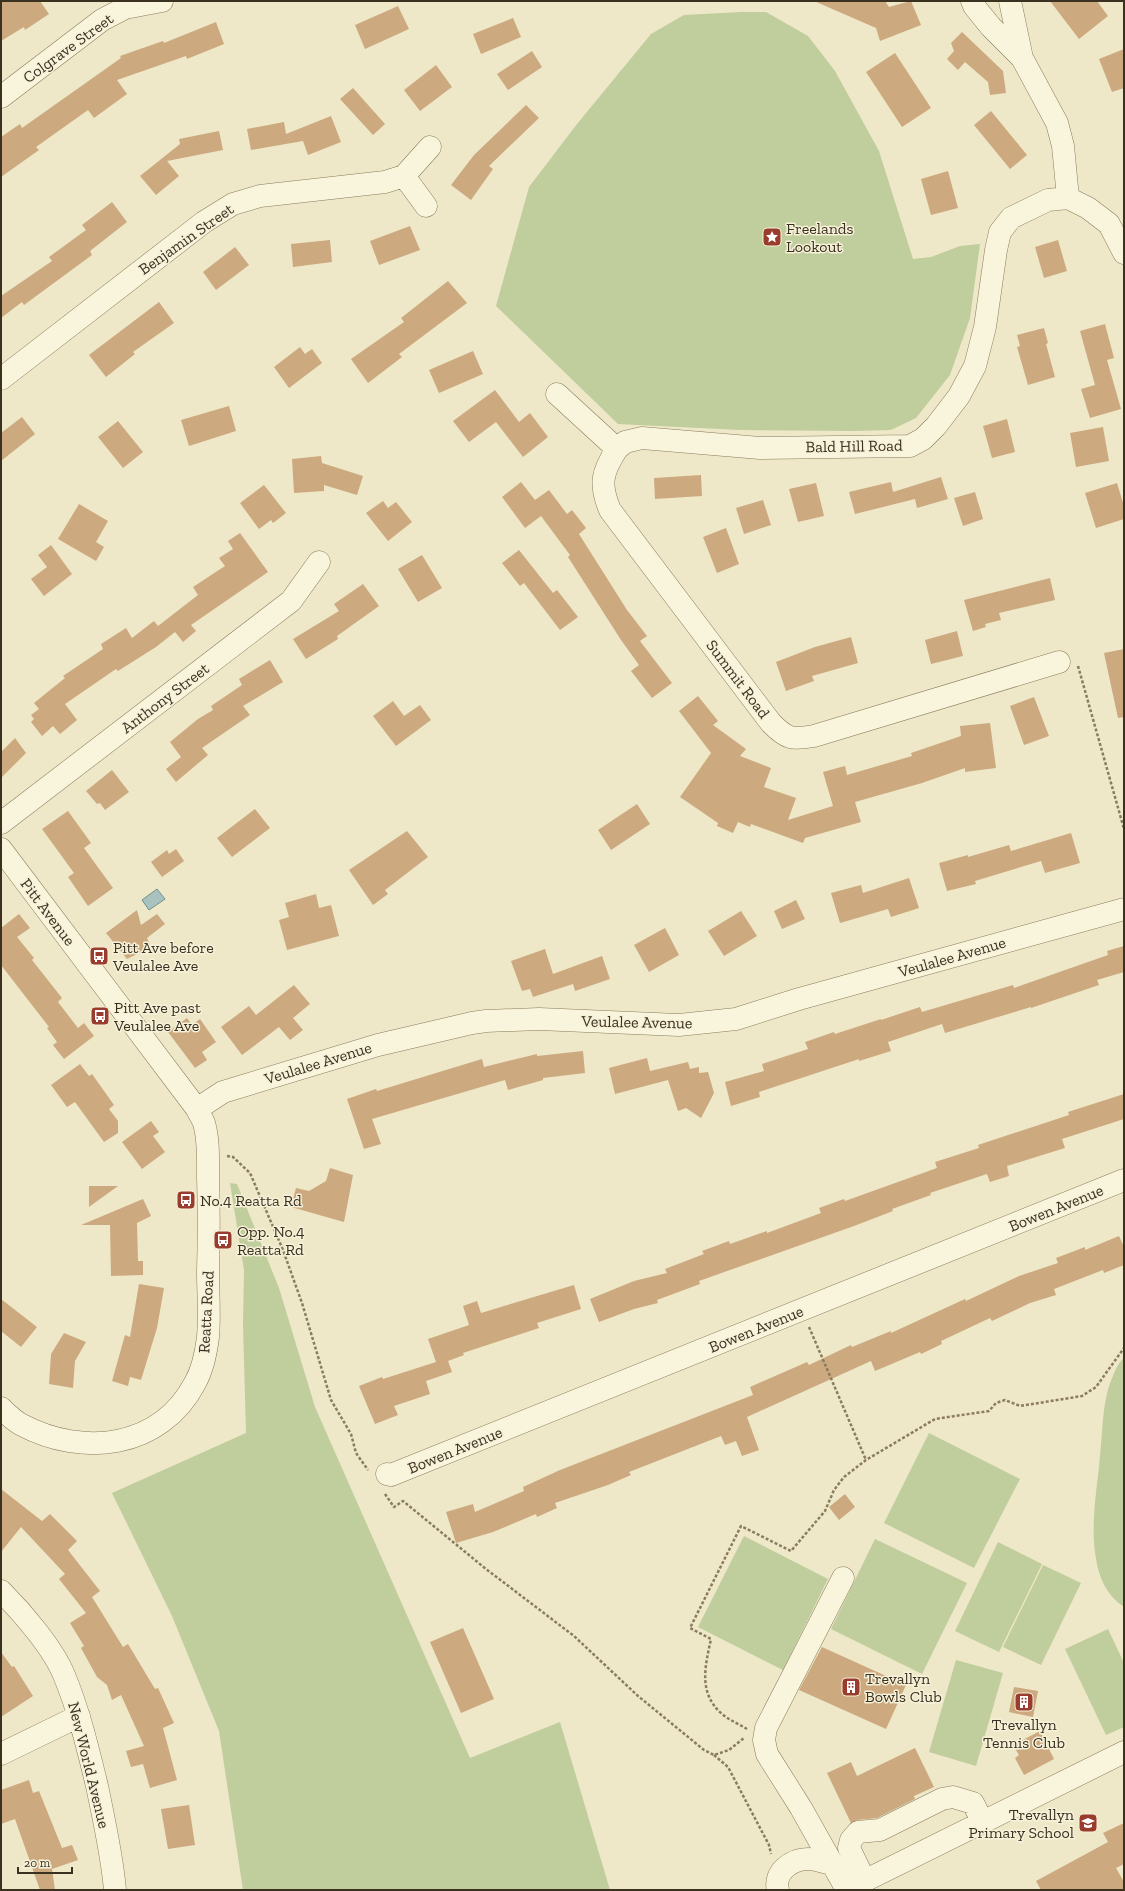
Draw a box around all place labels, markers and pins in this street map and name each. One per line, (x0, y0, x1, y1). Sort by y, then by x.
place label: Freelands Lookout (786, 219, 854, 256)
place icon: Freelands Lookout (761, 226, 783, 248)
place label: Pitt Ave before Veulalee Ave (112, 938, 214, 975)
bus stop icon: Pitt Ave before Veulalee Ave (88, 945, 110, 967)
place label: Pitt Ave past Veulalee Ave (113, 998, 201, 1035)
bus stop icon: Pitt Ave past Veulalee Ave (89, 1005, 111, 1027)
bus stop icon: No.4 Reatta Rd (175, 1189, 197, 1211)
place label: No.4 Reatta Rd (200, 1191, 302, 1210)
place label: Opp. No.4 Reatta Rd (237, 1222, 305, 1259)
bus stop icon: Opp. No.4 Reatta Rd (212, 1229, 234, 1251)
place label: Trevallyn Bowls Club (865, 1669, 942, 1706)
building icon: Trevallyn Bowls Club (840, 1676, 862, 1698)
building icon: Trevallyn Tennis Club (1013, 1691, 1035, 1713)
place label: Trevallyn Tennis Club (983, 1715, 1065, 1752)
place label: Trevallyn Primary School (968, 1805, 1075, 1842)
school or university icon: Trevallyn Primary School (1077, 1812, 1099, 1834)

